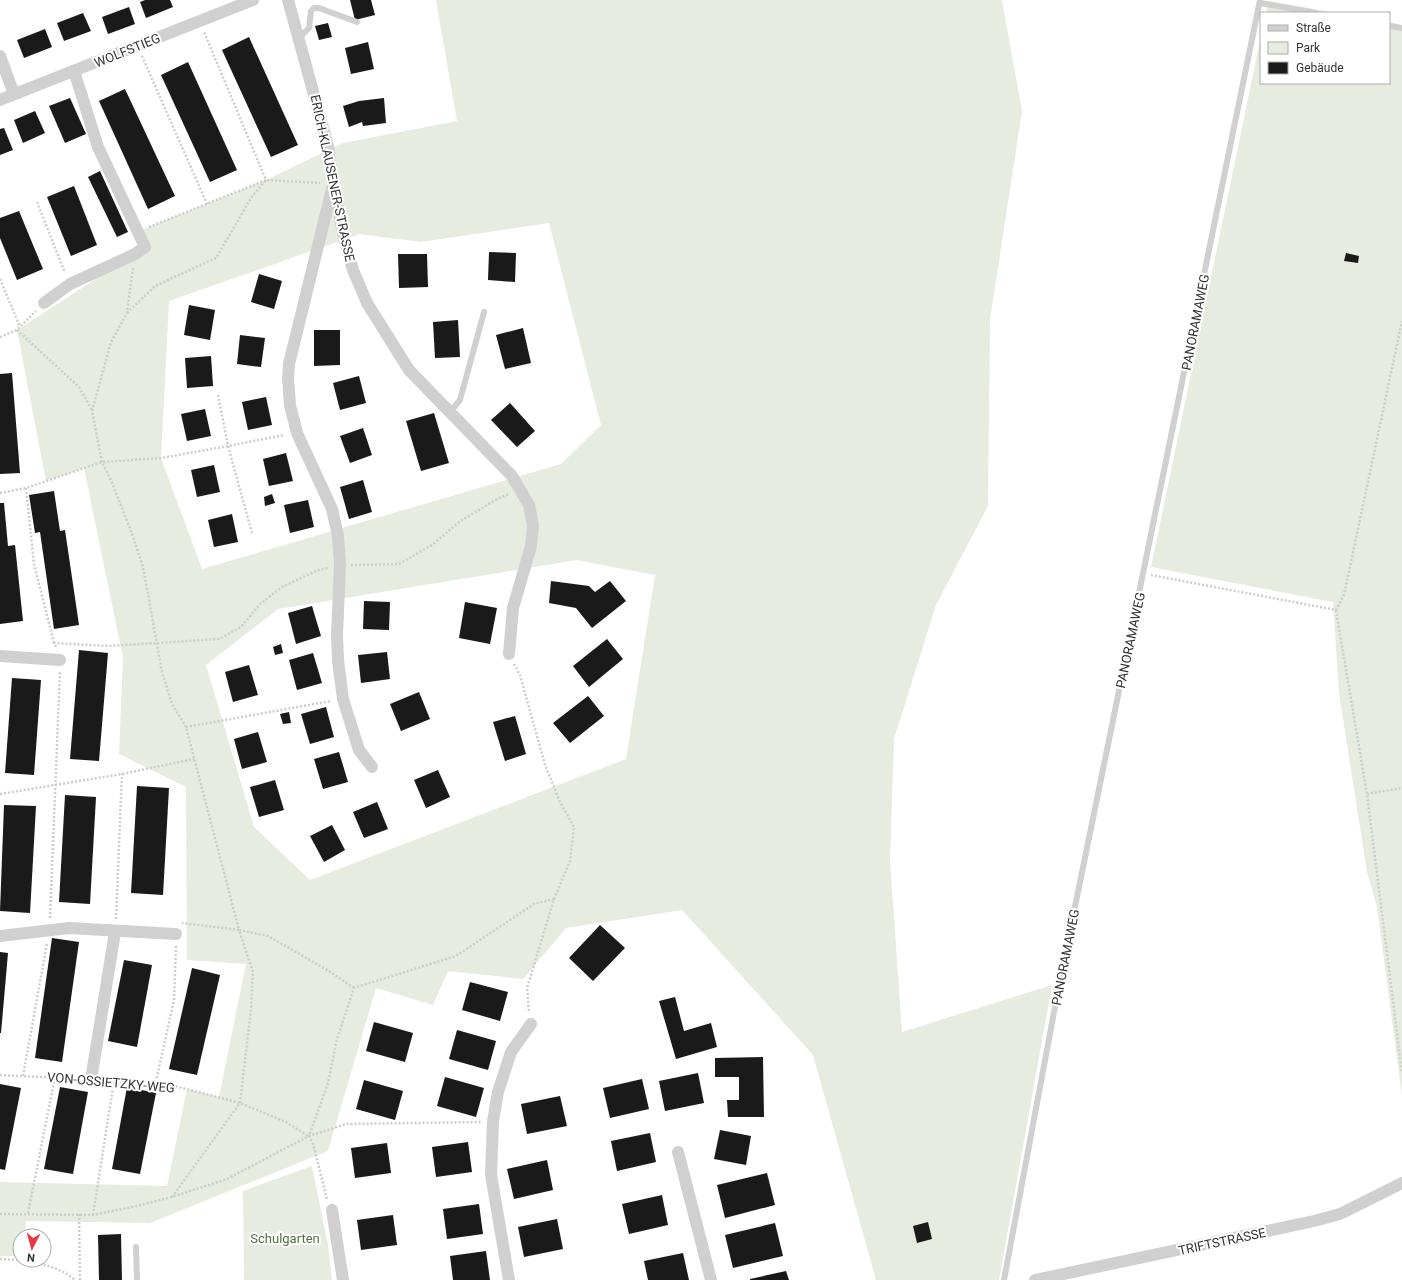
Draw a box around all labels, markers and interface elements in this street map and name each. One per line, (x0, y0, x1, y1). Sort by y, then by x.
legend (1260, 12, 1390, 84)
text: Straße (1296, 21, 1331, 35)
street label: WOLFSTIEG (92, 30, 162, 71)
text: Park (1296, 41, 1321, 55)
text: Gebäude (1296, 61, 1344, 75)
street label: ERICH-KLAUSENER-STRASSE (307, 93, 358, 263)
street label: PANORAMAWEG (1179, 273, 1212, 372)
street label: PANORAMAWEG (1113, 591, 1148, 690)
street label: PANORAMAWEG (1049, 908, 1082, 1007)
street label: VON-OSSIETZKY-WEG (47, 1069, 175, 1096)
street label: TRIFTSTRASSE (1177, 1225, 1267, 1258)
north arrow (12, 1228, 52, 1268)
park label: Schulgarten (250, 1231, 320, 1246)
text: N (26, 1251, 36, 1264)

